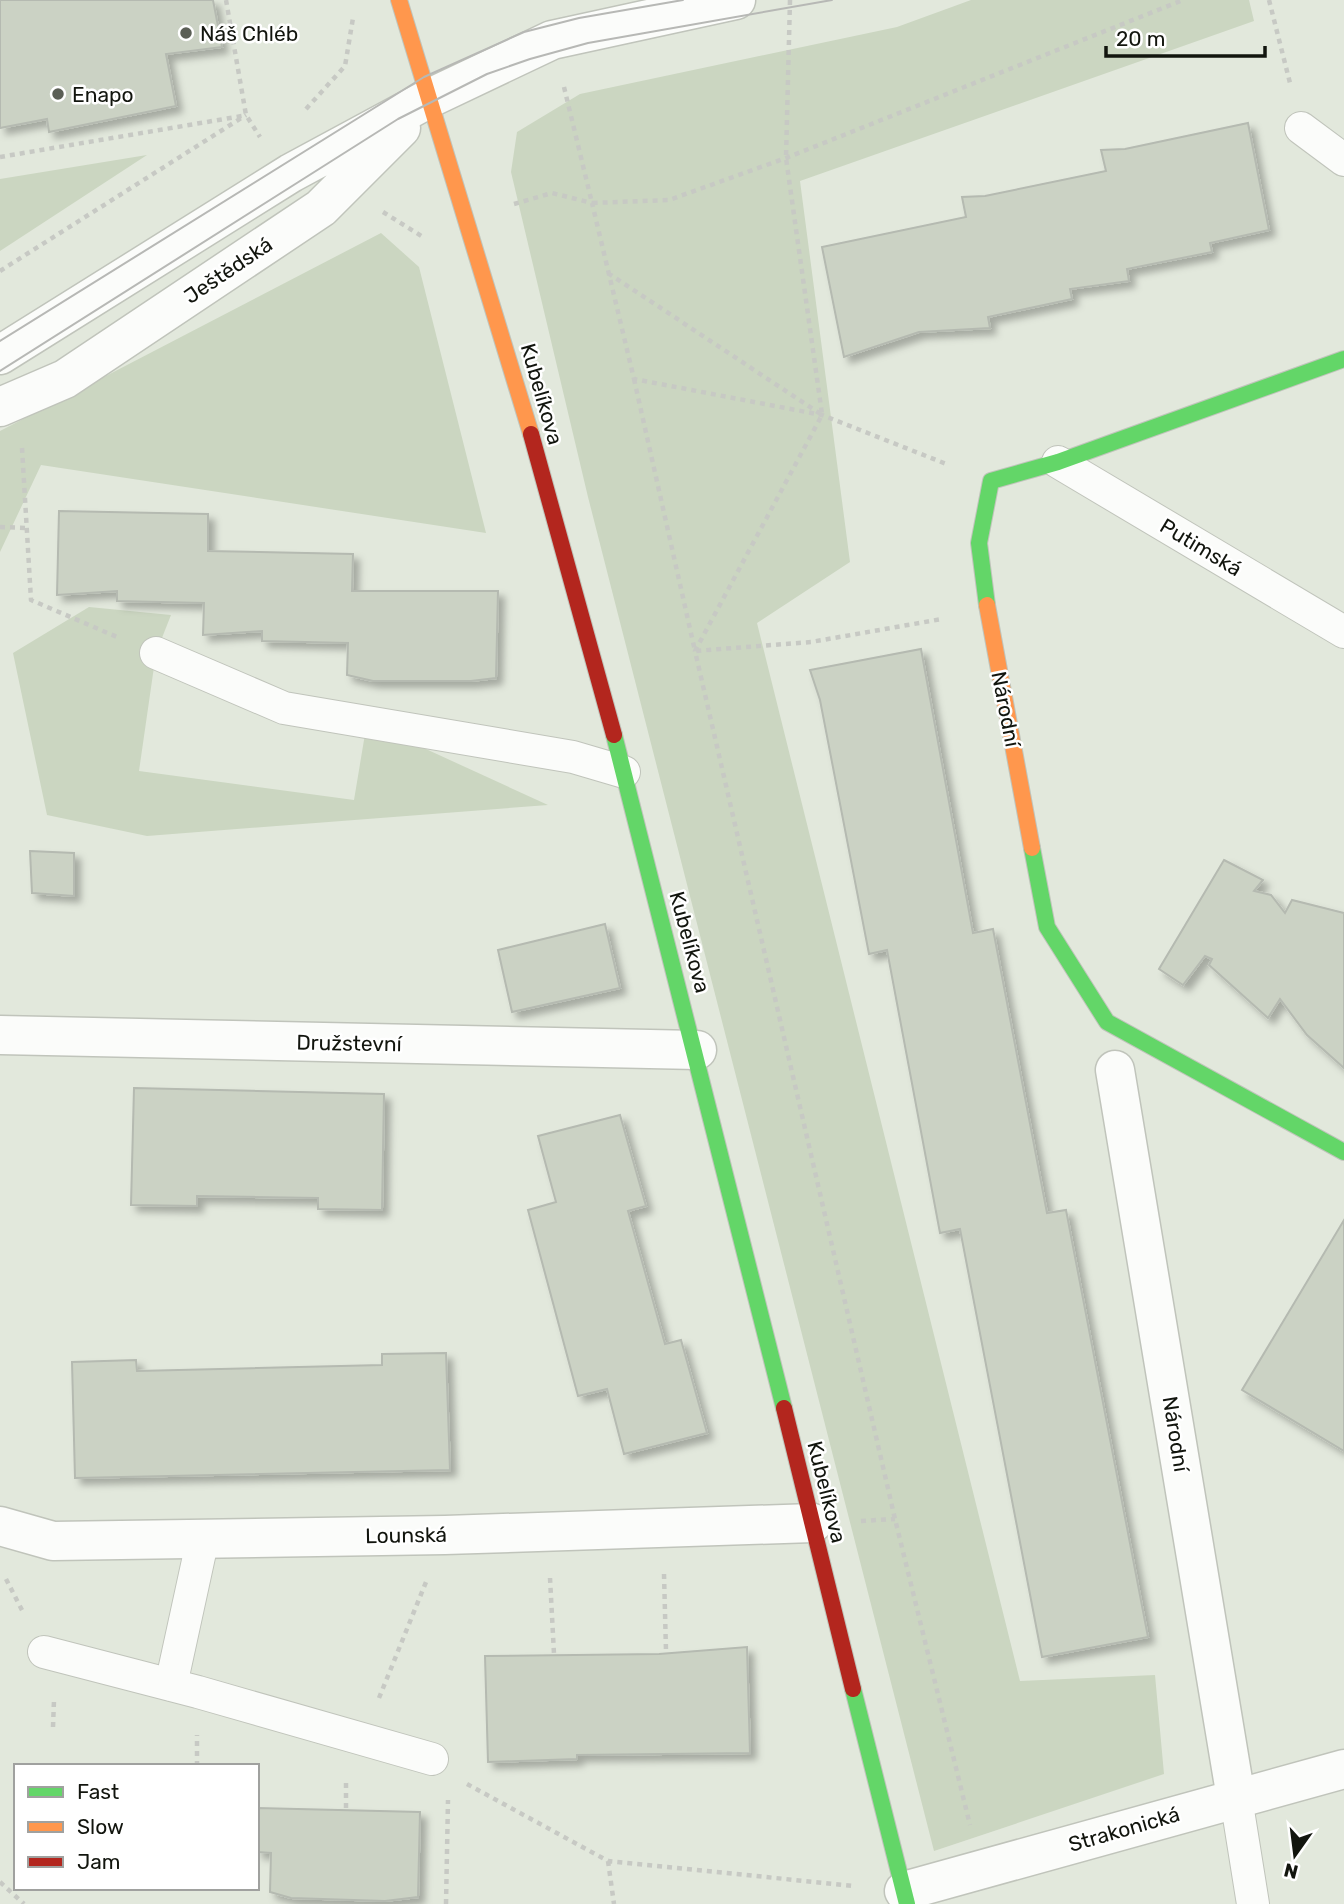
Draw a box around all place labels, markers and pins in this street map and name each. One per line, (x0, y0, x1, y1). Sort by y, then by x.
place label: Náš Chléb (200, 21, 298, 46)
marker: Náš Chléb (178, 25, 194, 41)
place label: Enapo (72, 82, 134, 107)
marker: Enapo (50, 86, 66, 102)

